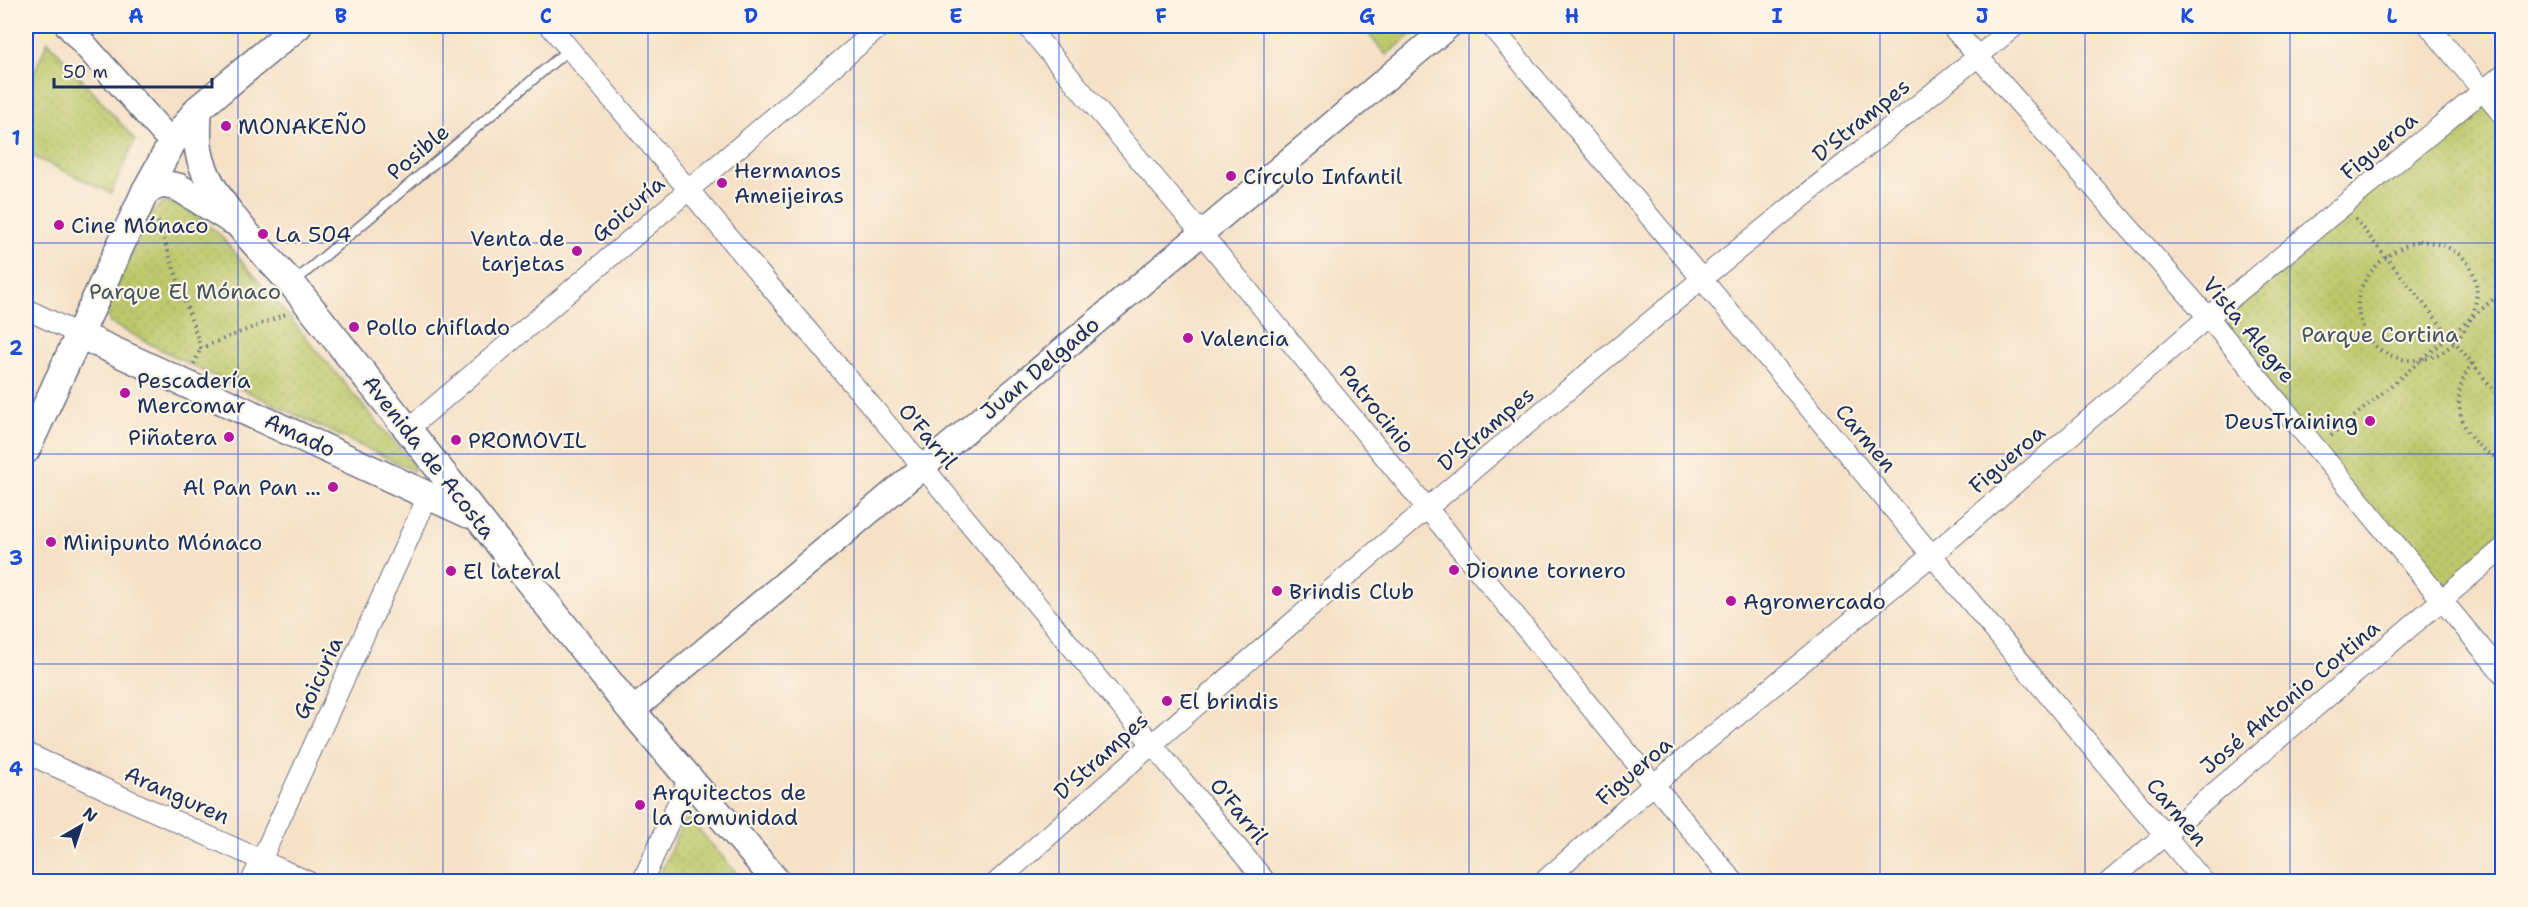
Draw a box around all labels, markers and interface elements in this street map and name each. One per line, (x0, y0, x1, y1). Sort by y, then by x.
text: A (128, 3, 144, 29)
text: B (335, 3, 347, 29)
text: C (540, 3, 552, 29)
text: D (744, 3, 758, 29)
text: E (949, 3, 963, 29)
text: F (1155, 3, 1167, 29)
text: G (1359, 3, 1375, 29)
text: H (1565, 3, 1579, 29)
text: I (1771, 3, 1783, 29)
text: J (1976, 3, 1989, 29)
text: K (2180, 3, 2194, 29)
text: L (2387, 3, 2398, 29)
scale bar (54, 51, 212, 89)
text: 50 m (63, 60, 108, 84)
street label: D'Strampes (1806, 72, 1916, 168)
street label: Figueroa (2334, 105, 2424, 187)
place label: MONAKEÑO (238, 112, 367, 141)
street label: Posible (381, 117, 455, 187)
marker: MONAKEÑO (219, 119, 233, 133)
text: 1 (11, 125, 21, 151)
place label: Hermanos Ameijeiras (734, 156, 844, 210)
place label: Círculo Infantil (1243, 162, 1403, 191)
street label: Goicuría (585, 169, 671, 249)
marker: Círculo Infantil (1224, 169, 1238, 183)
marker: Hermanos Ameijeiras (715, 176, 729, 190)
place label: Cine Mónaco (71, 211, 209, 240)
marker: Cine Mónaco (52, 218, 66, 232)
place label: La 504 (275, 220, 351, 249)
place label: Venta de tarjetas (470, 224, 565, 278)
marker: La 504 (256, 227, 270, 241)
marker: Venta de tarjetas (570, 244, 584, 258)
street label: Vista Alegre (2196, 271, 2302, 389)
park label: Parque El Mónaco (89, 277, 281, 306)
street label: Juan Delgado (974, 310, 1106, 426)
place label: Pollo chiflado (366, 313, 510, 342)
marker: Pollo chiflado (347, 320, 361, 334)
park label: Parque Cortina (2301, 320, 2459, 349)
place label: Valencia (1200, 324, 1289, 353)
marker: Valencia (1181, 331, 1195, 345)
text: 2 (9, 335, 23, 361)
street label: Patrocinio (1332, 359, 1422, 459)
place label: Pescadería Mercomar (137, 366, 251, 420)
street label: Avenida de Acosta (356, 369, 502, 545)
street label: D'Strampes (1432, 380, 1540, 478)
marker: Pescadería Mercomar (118, 386, 132, 400)
street label: O'Farril (892, 397, 964, 475)
street label: Carmen (1829, 398, 1903, 478)
street label: Amado (260, 406, 340, 464)
place label: DeusTraining (2225, 407, 2358, 436)
marker: DeusTraining (2363, 414, 2377, 428)
street label: Figueroa (1963, 418, 2051, 500)
place label: Piñatera (128, 423, 217, 452)
place label: PROMOVIL (468, 426, 587, 455)
marker: Piñatera (222, 430, 236, 444)
marker: PROMOVIL (449, 433, 463, 447)
place label: Al Pan Pan ... (182, 473, 321, 502)
marker: Al Pan Pan ... (326, 480, 340, 494)
place label: Minipunto Mónaco (63, 528, 262, 557)
marker: Minipunto Mónaco (44, 535, 58, 549)
text: 3 (9, 545, 23, 571)
place label: Dionne tornero (1466, 556, 1626, 585)
place label: El lateral (463, 557, 561, 586)
marker: Dionne tornero (1447, 563, 1461, 577)
marker: El lateral (444, 564, 458, 578)
place label: Brindis Club (1289, 577, 1414, 606)
marker: Brindis Club (1270, 584, 1284, 598)
place label: Agromercado (1743, 587, 1886, 616)
marker: Agromercado (1724, 594, 1738, 608)
street label: José Antonio Cortina (2194, 613, 2386, 781)
street label: Goicuria (286, 632, 350, 724)
place label: El brindis (1179, 687, 1279, 716)
marker: El brindis (1160, 694, 1174, 708)
street label: D'Strampes (1048, 706, 1154, 806)
street label: Figueroa (1590, 730, 1678, 812)
text: 4 (9, 756, 23, 782)
street label: Aranguren (120, 759, 234, 831)
street label: O'Farril (1203, 772, 1275, 851)
street label: Carmen (2140, 772, 2214, 852)
place label: Arquitectos de la Comunidad (652, 778, 806, 832)
north arrow (51, 796, 111, 856)
marker: Arquitectos de la Comunidad (633, 798, 647, 812)
text: N (79, 803, 102, 827)

